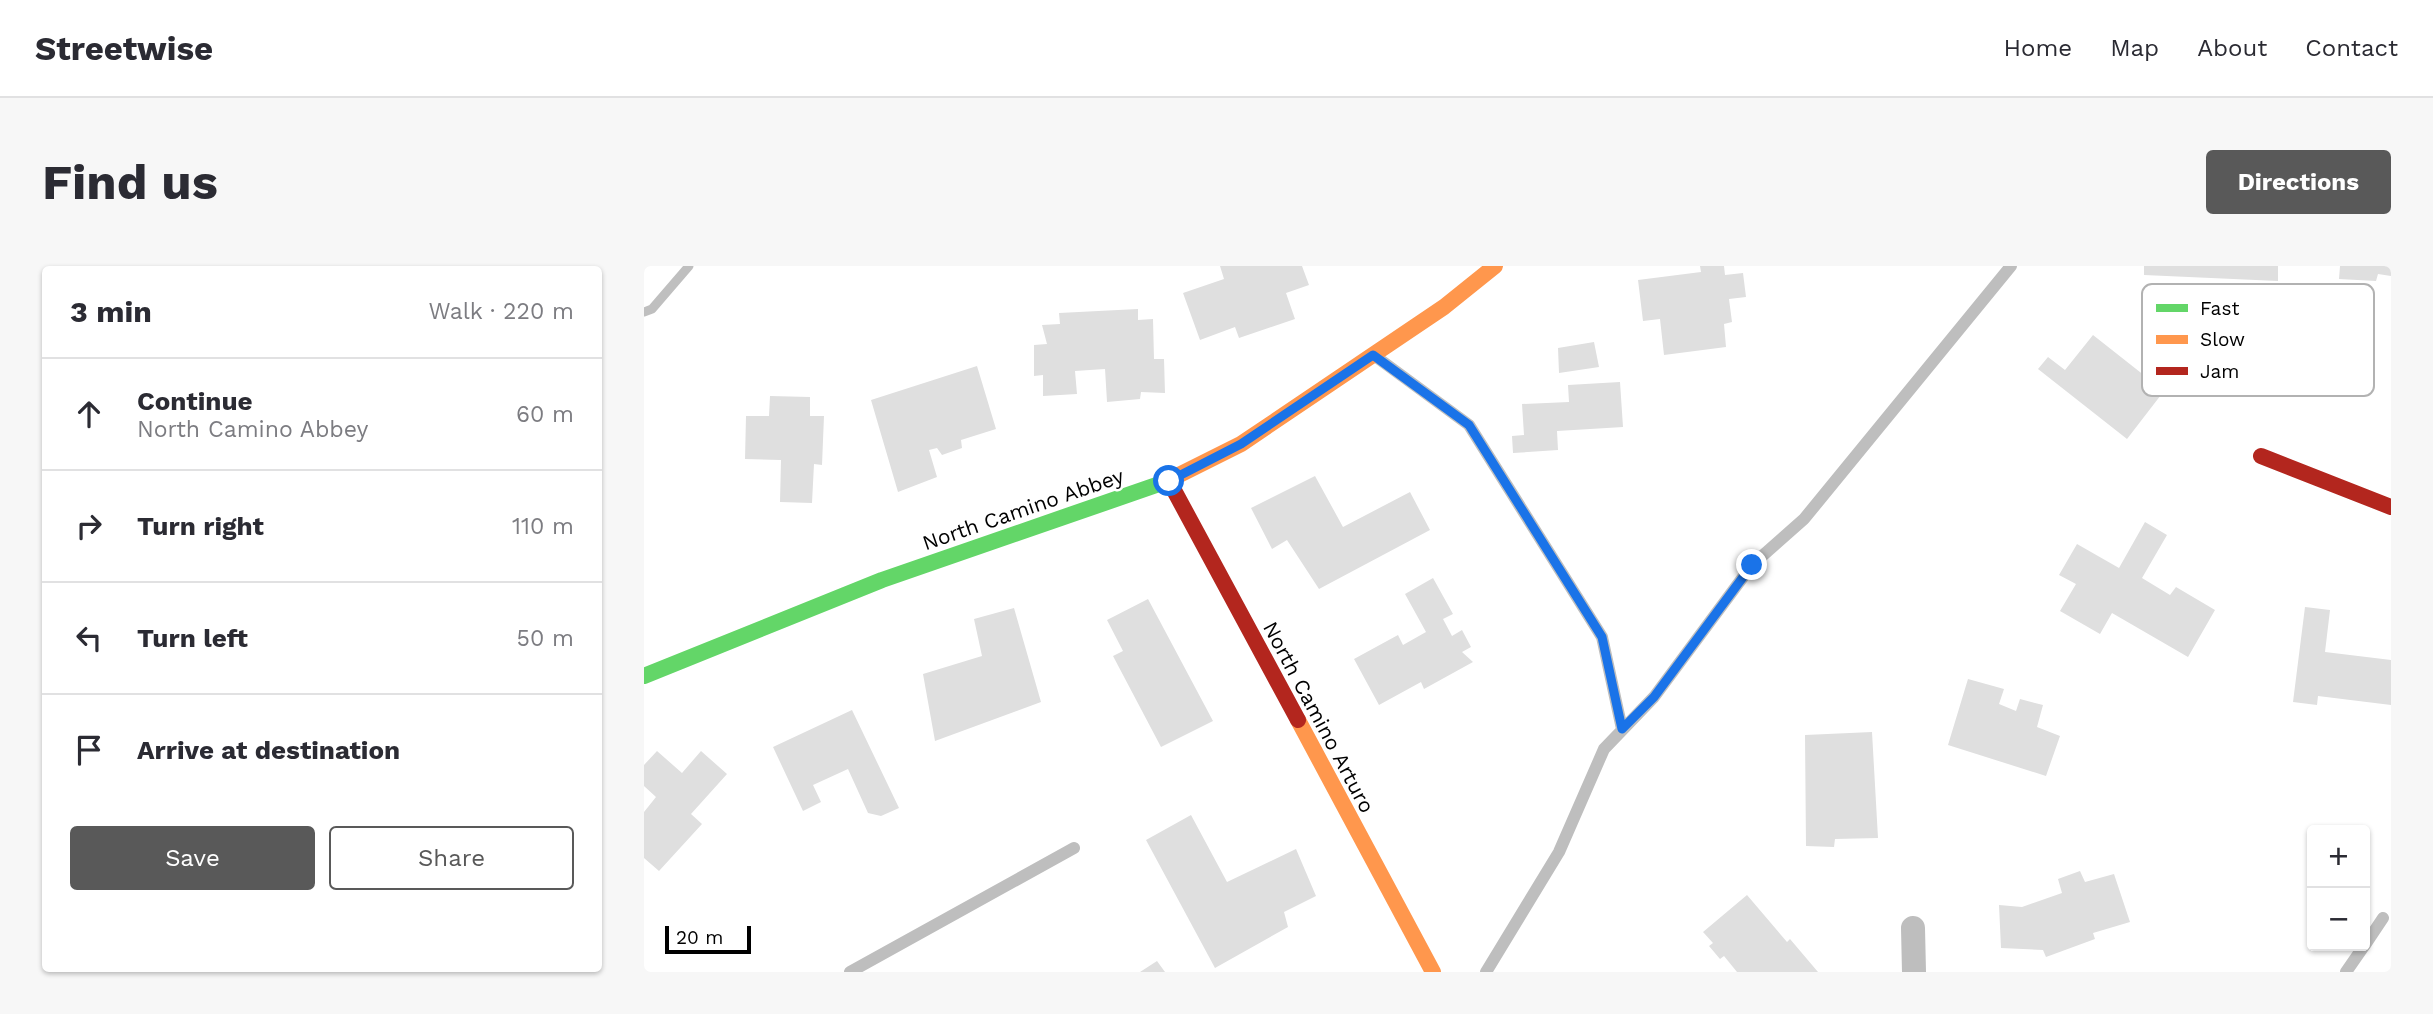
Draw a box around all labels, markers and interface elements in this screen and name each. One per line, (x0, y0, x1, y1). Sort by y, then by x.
text: Streetwise (35, 29, 213, 68)
text: Home (2004, 34, 2072, 62)
text: Map (2110, 34, 2159, 62)
text: About (2197, 34, 2267, 62)
text: Contact (2305, 34, 2398, 62)
button: Directions (2206, 150, 2391, 214)
text: Find us (42, 153, 218, 211)
legend (2142, 284, 2374, 396)
text: 3 min (70, 294, 152, 329)
text: Fast (2200, 297, 2239, 320)
text: Walk · 220 m (428, 298, 574, 325)
text: Slow (2200, 328, 2245, 351)
text: Jam (2200, 360, 2239, 383)
text: Continue (137, 386, 253, 416)
icon: ahead (70, 395, 108, 433)
text: 60 m (516, 401, 574, 428)
text: North Camino Abbey (137, 416, 368, 443)
street label: North Camino Abbey (919, 463, 1127, 555)
route start (1153, 465, 1184, 496)
icon: right (70, 507, 108, 545)
text: Turn right (137, 511, 264, 541)
text: 110 m (512, 513, 574, 540)
route end (1736, 549, 1767, 580)
street label: North Camino Arturo (1258, 617, 1380, 817)
icon: left (70, 619, 108, 657)
text: Turn left (137, 623, 248, 653)
text: 50 m (517, 625, 574, 652)
icon: arrive (70, 731, 108, 769)
text: Arrive at destination (137, 735, 400, 765)
map controls (2307, 825, 2370, 951)
button: + (2307, 825, 2370, 888)
button: Save (70, 826, 315, 890)
button: Share (329, 826, 574, 890)
button: − (2307, 888, 2370, 951)
scale bar (665, 923, 751, 955)
text: 20 m (676, 926, 723, 949)

